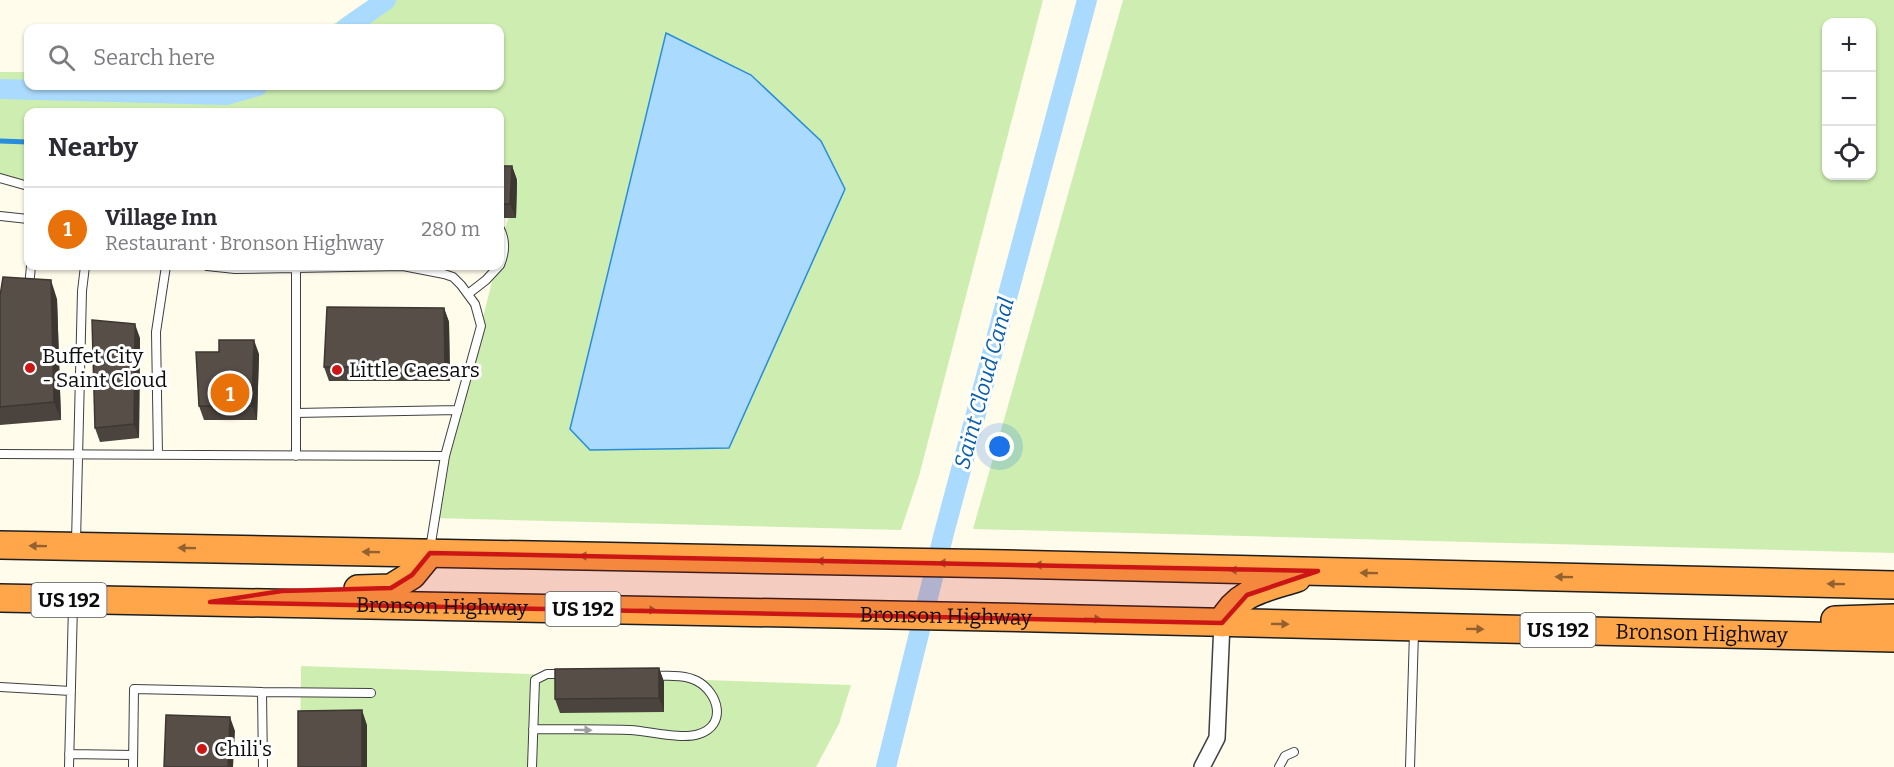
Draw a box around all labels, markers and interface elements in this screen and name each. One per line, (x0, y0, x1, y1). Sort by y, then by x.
map controls (1822, 18, 1876, 180)
button: + (1822, 18, 1876, 72)
search box (24, 24, 504, 90)
icon: search (45, 41, 78, 74)
text: Search here (93, 44, 215, 71)
button: − (1822, 72, 1876, 126)
button: locate (1822, 126, 1876, 180)
text: Nearby (48, 132, 138, 163)
text: Village Inn (105, 204, 217, 231)
text: 1 (63, 217, 72, 241)
text: 280 m (421, 217, 480, 241)
text: Restaurant · Bronson Highway (105, 231, 384, 255)
water label: Saint Cloud Canal (948, 294, 1020, 472)
place label: Buffet City - Saint Cloud (42, 343, 167, 393)
place label: Little Caesars (349, 357, 480, 383)
marker: Buffet City - Saint Cloud (23, 361, 37, 375)
marker: Little Caesars (330, 363, 344, 377)
pin: 1 (210, 370, 250, 416)
your location (985, 432, 1014, 461)
one-way arrow (29, 541, 48, 550)
one-way arrow (177, 544, 196, 553)
one-way arrow (362, 547, 381, 557)
one-way arrow (579, 551, 598, 561)
one-way arrow (816, 556, 835, 566)
one-way arrow (938, 558, 957, 568)
one-way arrow (1034, 560, 1053, 570)
one-way arrow (1229, 565, 1248, 575)
one-way arrow (1360, 568, 1379, 577)
one-way arrow (1555, 573, 1574, 582)
one-way arrow (1826, 579, 1845, 588)
road number: US 192 (32, 583, 106, 617)
street label: Bronson Highway (356, 592, 529, 621)
road number: US 192 (546, 592, 620, 626)
street label: Bronson Highway (859, 601, 1033, 631)
one-way arrow (639, 606, 658, 615)
road number: US 192 (1520, 613, 1596, 647)
one-way arrow (1083, 615, 1102, 624)
one-way arrow (1271, 619, 1290, 629)
street label: Bronson Highway (1615, 619, 1789, 649)
one-way arrow (1466, 624, 1485, 633)
one-way arrow (574, 725, 593, 735)
place label: Chili's (214, 736, 272, 762)
marker: Chili's (195, 742, 209, 756)

